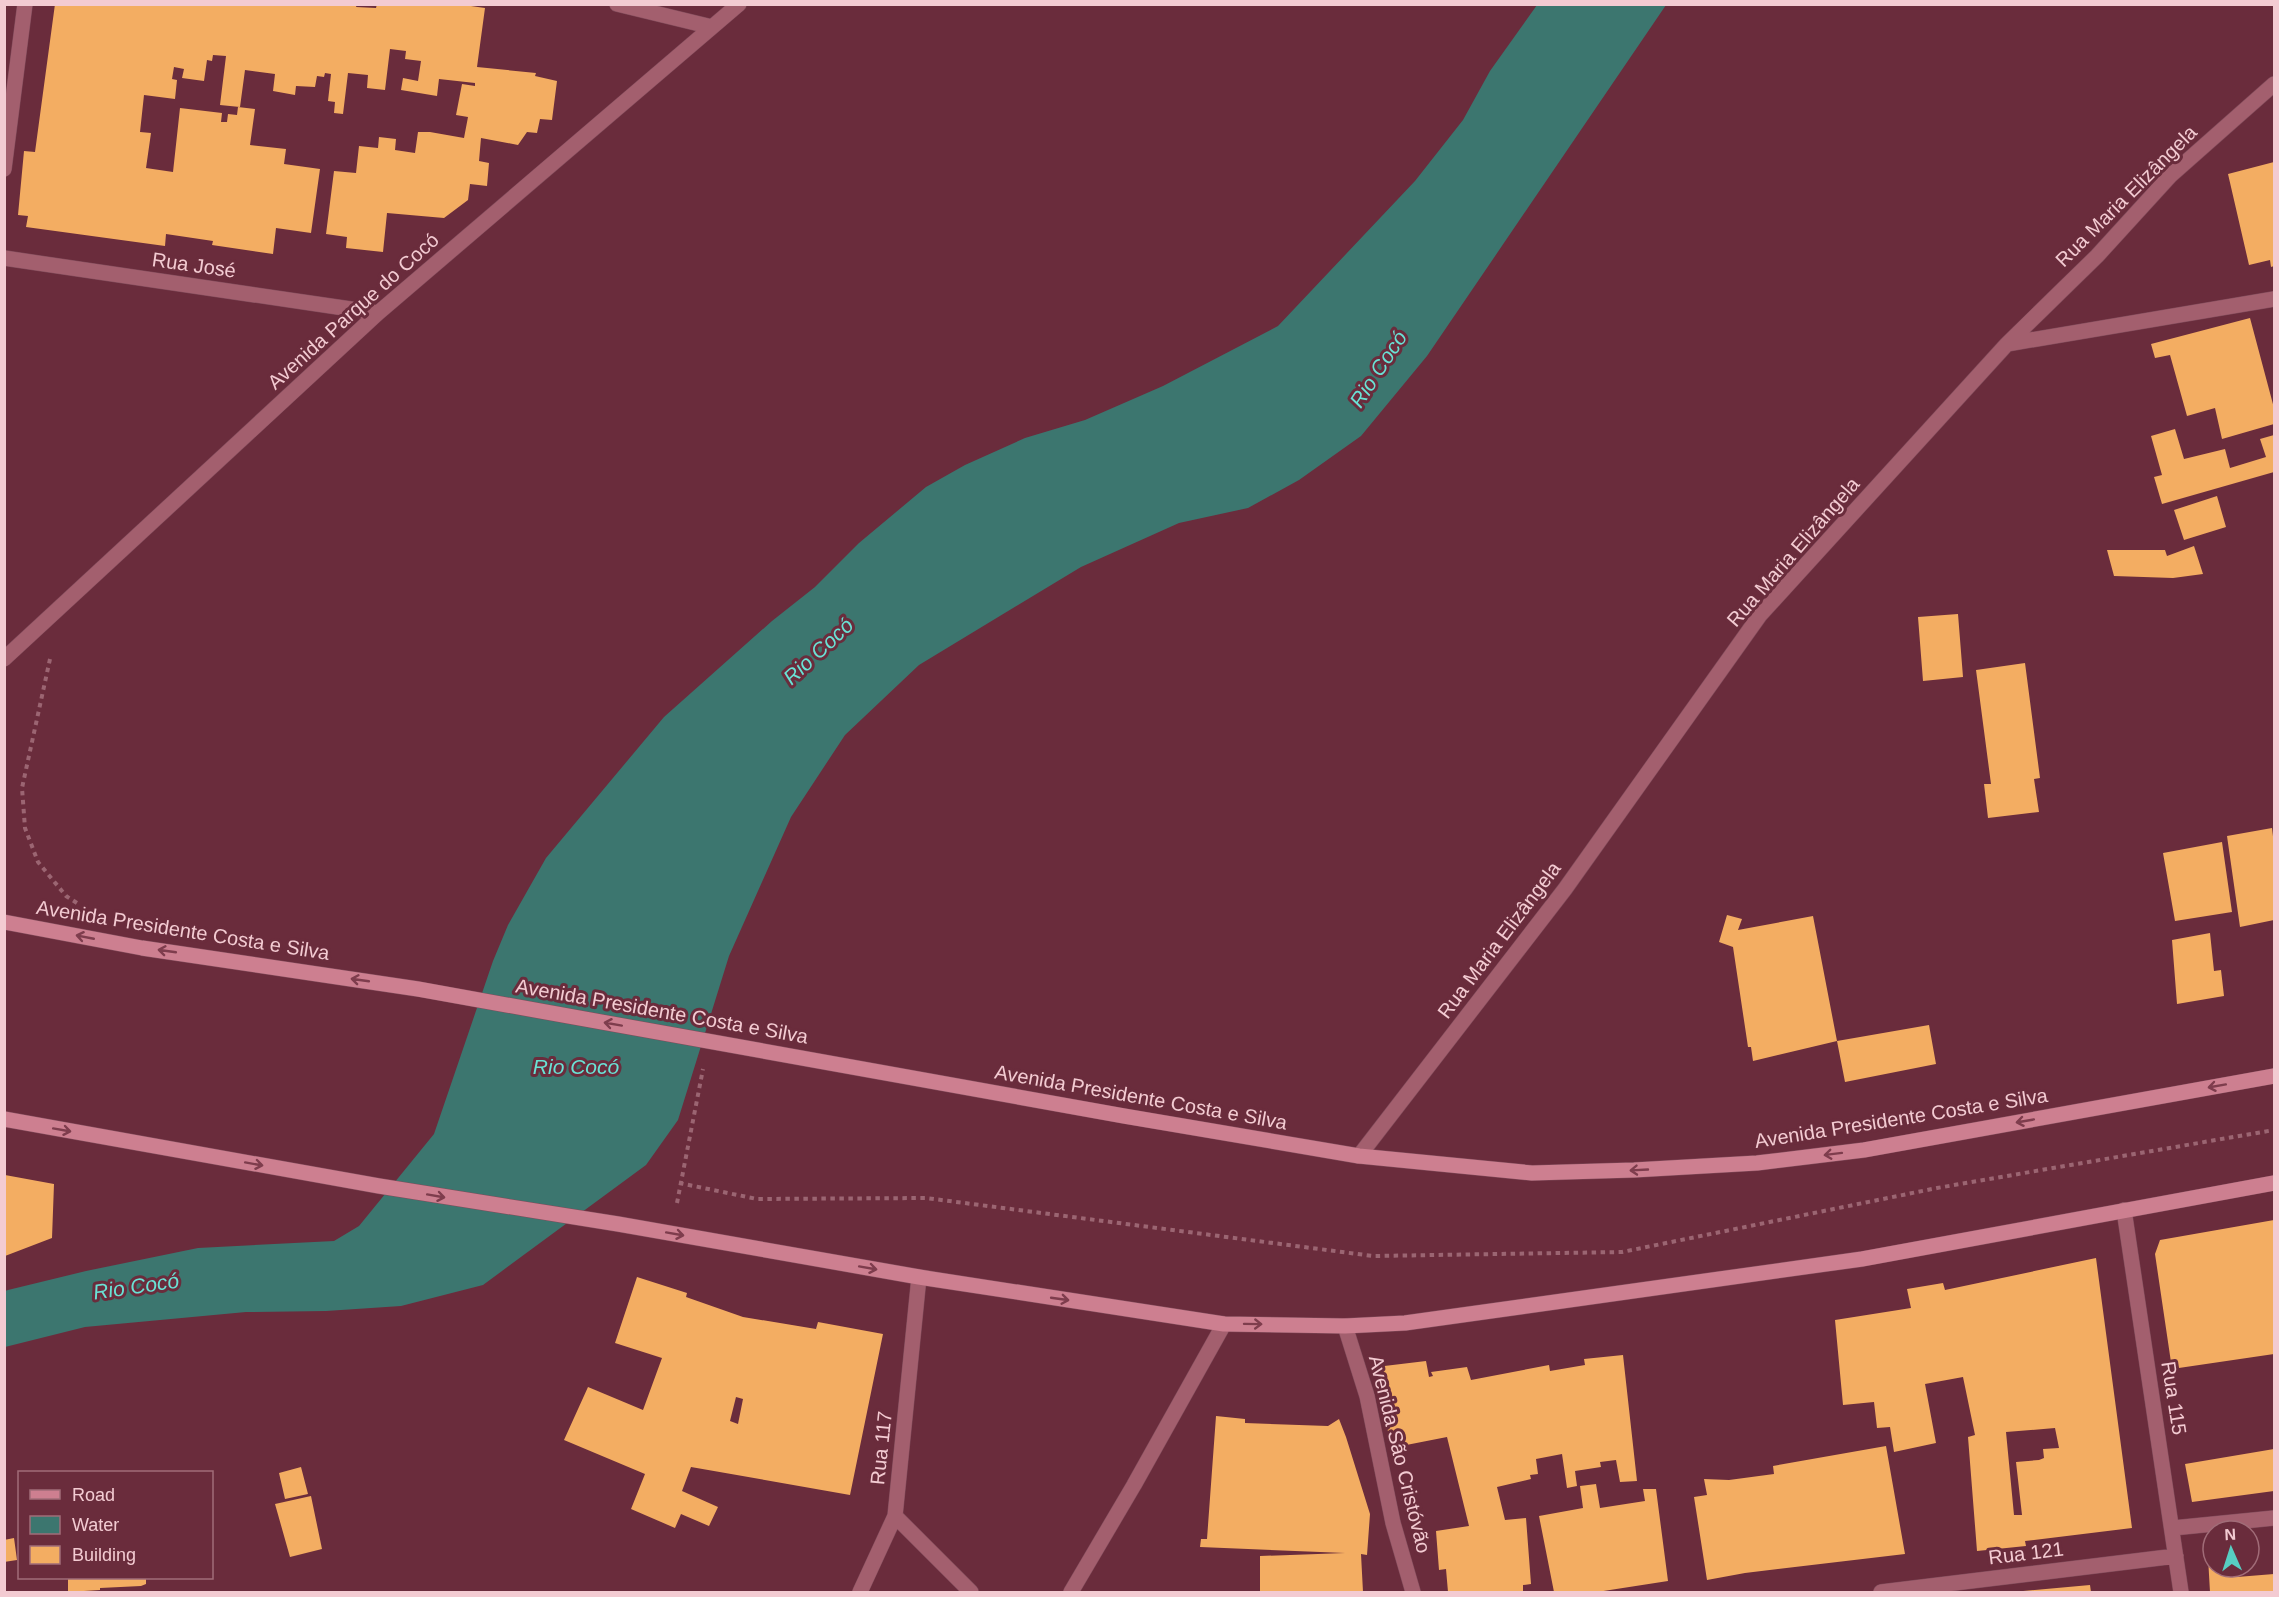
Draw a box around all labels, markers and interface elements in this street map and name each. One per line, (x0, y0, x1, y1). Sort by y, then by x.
street label: Rua Maria Elizângela (2051, 120, 2202, 271)
street label: Avenida Parque do Cocó (263, 229, 443, 393)
street label: Rua José (151, 248, 237, 282)
water label: Rio Cocó (1345, 326, 1411, 411)
street label: Rua Maria Elizângela (1722, 472, 1864, 631)
water label: Rio Cocó (779, 613, 858, 689)
street label: Rua Maria Elizângela (1433, 857, 1566, 1023)
street label: Avenida Presidente Costa e Silva (35, 896, 332, 964)
one-way arrow (75, 931, 95, 942)
one-way arrow (158, 946, 178, 957)
one-way arrow (351, 974, 371, 985)
street label: Avenida Presidente Costa e Silva (514, 974, 811, 1048)
one-way arrow (604, 1018, 624, 1029)
water label: Rio Cocó (533, 1055, 620, 1078)
street label: Avenida Presidente Costa e Silva (993, 1060, 1290, 1134)
one-way arrow (2208, 1081, 2227, 1092)
street label: Avenida Presidente Costa e Silva (1753, 1084, 2050, 1152)
one-way arrow (2016, 1115, 2035, 1126)
one-way arrow (52, 1124, 71, 1135)
one-way arrow (1823, 1148, 1843, 1159)
one-way arrow (244, 1159, 263, 1170)
one-way arrow (1629, 1165, 1649, 1176)
one-way arrow (426, 1190, 446, 1201)
one-way arrow (665, 1229, 685, 1240)
one-way arrow (857, 1263, 877, 1274)
water label: Rio Cocó (92, 1269, 181, 1303)
one-way arrow (1050, 1293, 1069, 1304)
one-way arrow (1243, 1319, 1263, 1330)
street label: Avenida São Cristóvão (1365, 1353, 1435, 1555)
street label: Rua 115 (2157, 1360, 2191, 1436)
street label: Rua 117 (866, 1410, 896, 1486)
legend (18, 1471, 213, 1579)
text: Road (72, 1485, 115, 1505)
text: Water (72, 1515, 119, 1535)
north arrow (2201, 1519, 2261, 1579)
text: N (2224, 1526, 2236, 1543)
street label: Rua 121 (1987, 1537, 2065, 1569)
text: Building (72, 1545, 136, 1565)

